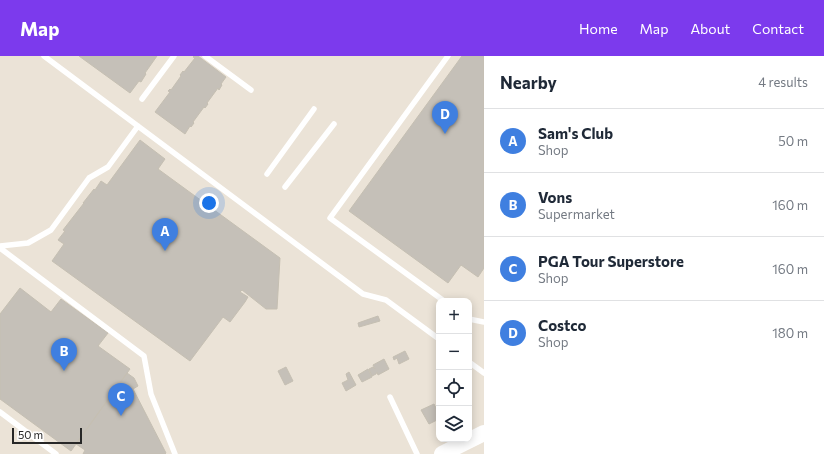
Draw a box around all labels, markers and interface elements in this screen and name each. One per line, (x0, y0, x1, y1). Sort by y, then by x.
text: Map (20, 17, 59, 40)
text: Home (579, 20, 618, 37)
text: Map (640, 20, 668, 37)
text: About (690, 20, 730, 37)
text: Contact (752, 20, 804, 37)
text: Nearby (500, 72, 557, 93)
text: 4 results (758, 74, 808, 90)
pin: D (432, 101, 458, 134)
text: Sam's Club (538, 124, 613, 142)
text: A (508, 133, 518, 149)
text: 50 m (778, 133, 808, 149)
text: Shop (538, 142, 569, 158)
text: Vons (538, 188, 572, 206)
your location (199, 193, 219, 213)
text: B (509, 197, 517, 213)
text: 160 m (772, 197, 808, 213)
text: Supermarket (538, 206, 615, 222)
pin: A (152, 218, 178, 251)
text: PGA Tour Superstore (538, 252, 684, 270)
text: C (509, 261, 517, 277)
text: 160 m (772, 261, 808, 277)
text: Shop (538, 270, 569, 286)
map controls (436, 298, 472, 442)
button: + (436, 298, 472, 334)
text: Costco (538, 316, 586, 334)
text: D (508, 325, 518, 341)
text: 180 m (772, 325, 808, 341)
button: − (436, 334, 472, 370)
text: Shop (538, 334, 569, 350)
pin: B (51, 338, 77, 371)
button: locate (436, 370, 472, 406)
pin: C (108, 383, 134, 416)
button: layers (436, 406, 472, 442)
scale bar (12, 426, 82, 445)
text: 50 m (18, 428, 43, 441)

